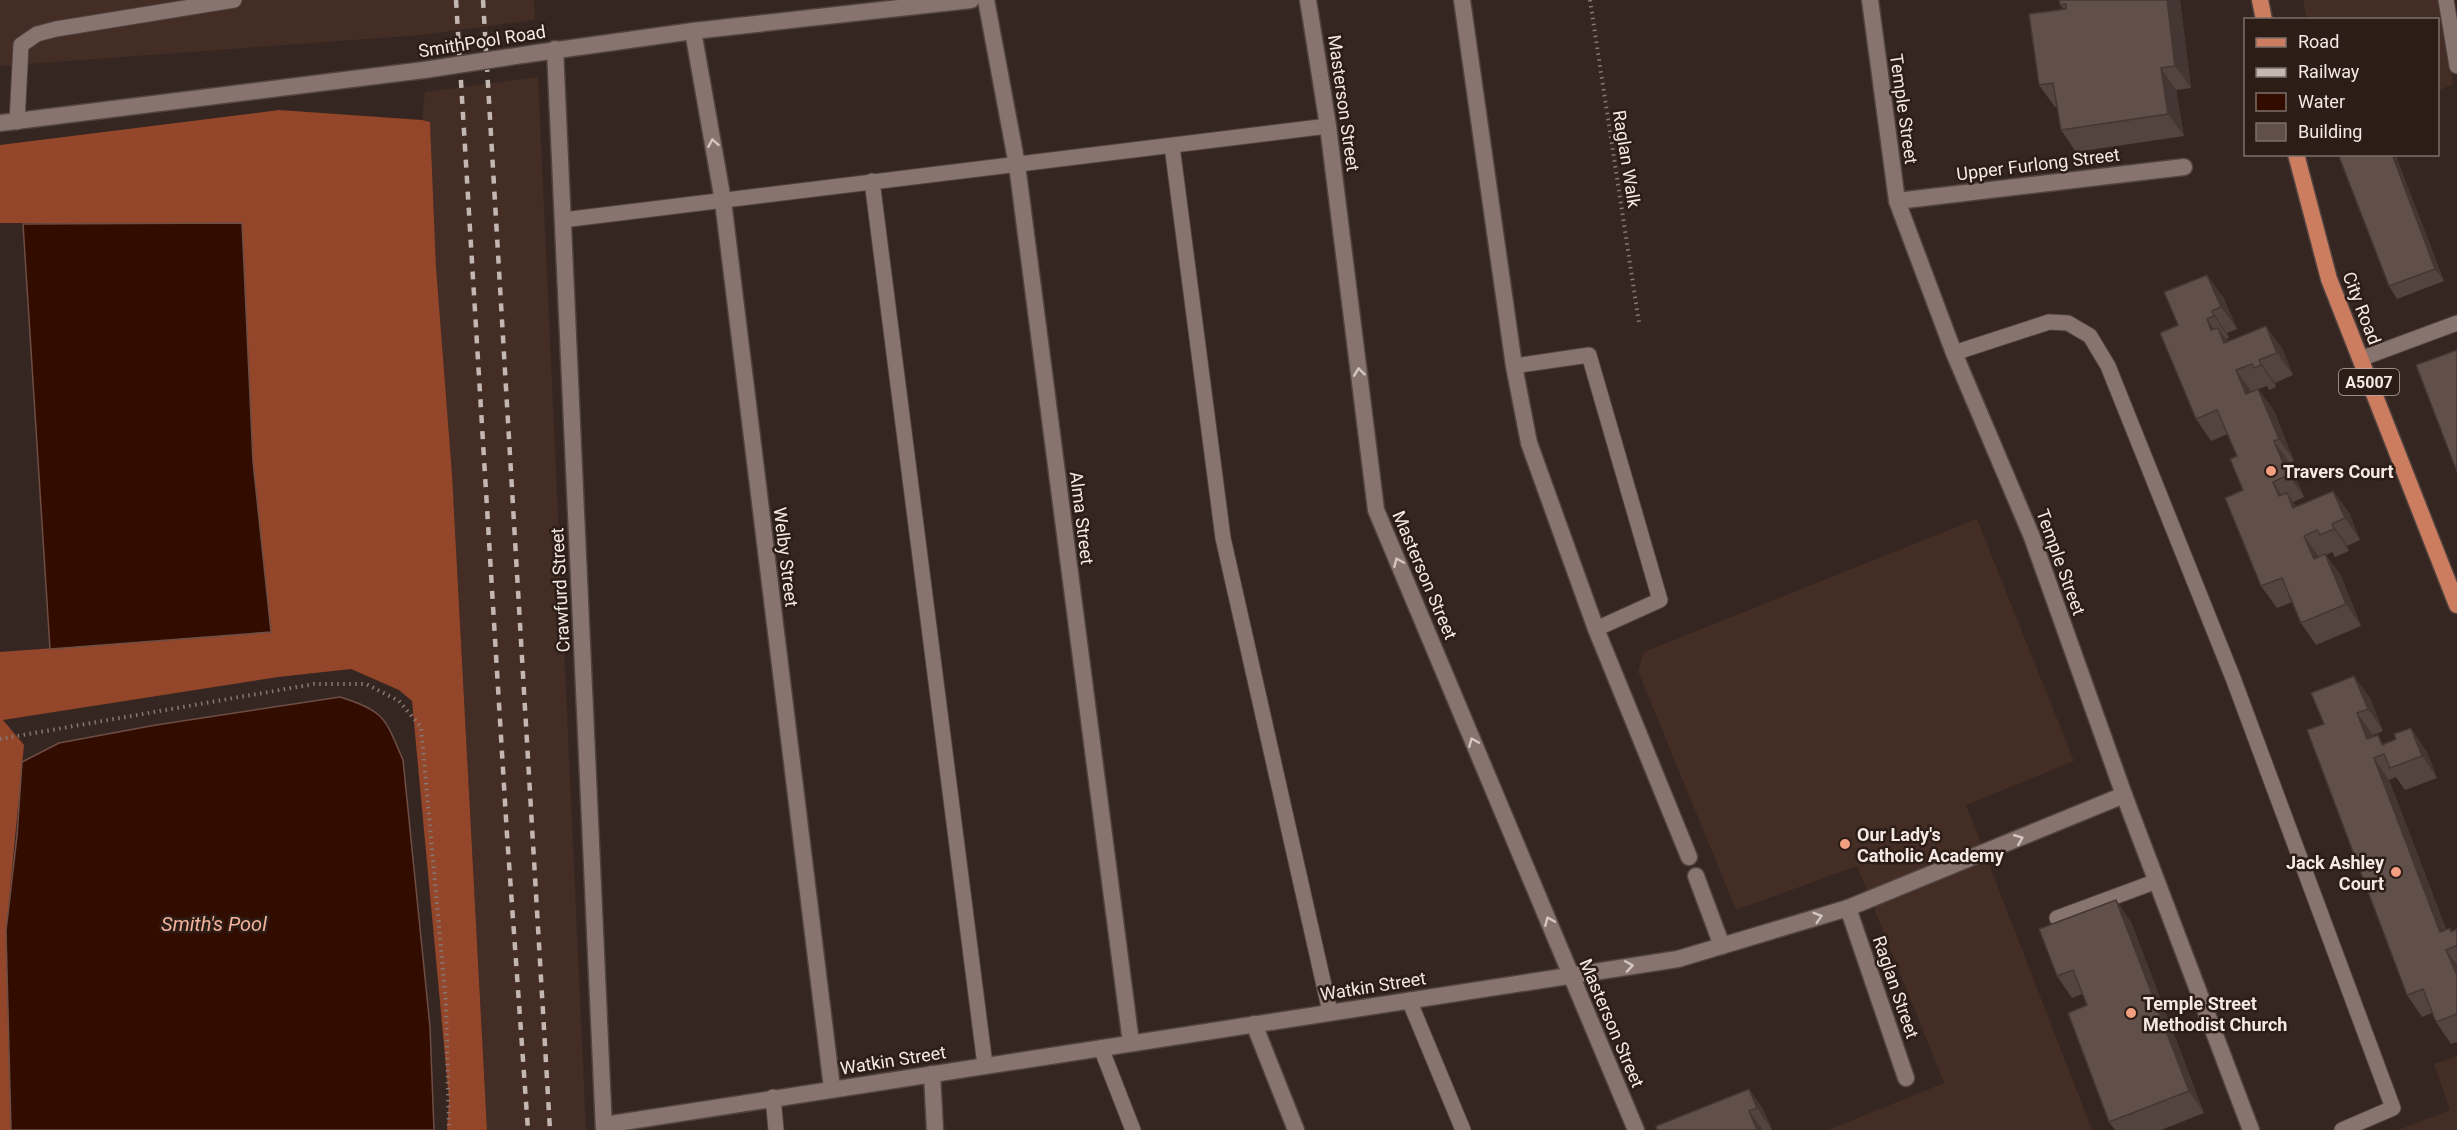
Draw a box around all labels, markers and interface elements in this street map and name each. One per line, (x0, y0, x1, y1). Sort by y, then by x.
legend (2244, 18, 2439, 156)
street label: SmithPool Road (417, 21, 547, 61)
text: Road (2298, 31, 2339, 52)
street label: Masterson Street (1324, 33, 1364, 173)
street label: Temple Street (1886, 52, 1922, 166)
text: Railway (2298, 61, 2360, 82)
text: Water (2298, 91, 2345, 112)
street label: Raglan Walk (1609, 109, 1645, 210)
text: Building (2298, 121, 2362, 142)
one-way arrow (707, 139, 720, 149)
street label: Upper Furlong Street (1955, 144, 2121, 184)
street label: City Road (2339, 269, 2385, 347)
one-way arrow (1353, 368, 1366, 377)
road number: A5007 (2339, 369, 2399, 395)
place label: Travers Court (2283, 461, 2394, 482)
marker: Travers Court (2264, 464, 2278, 478)
street label: Alma Street (1066, 470, 1098, 566)
street label: Welby Street (769, 506, 803, 608)
street label: Temple Street (2032, 506, 2090, 618)
street label: Masterson Street (1388, 507, 1462, 643)
street label: Crawfurd Street (546, 527, 574, 653)
one-way arrow (1393, 557, 1405, 568)
one-way arrow (1468, 737, 1480, 748)
place label: Our Lady's Catholic Academy (1857, 824, 2005, 866)
one-way arrow (2012, 834, 2023, 846)
marker: Our Lady's Catholic Academy (1838, 837, 1852, 851)
place label: Jack Ashley Court (2286, 852, 2385, 894)
marker: Jack Ashley Court (2389, 865, 2403, 879)
water label: Smith's Pool (161, 912, 267, 936)
one-way arrow (1812, 912, 1823, 924)
one-way arrow (1544, 917, 1556, 928)
street label: Raglan Street (1869, 933, 1923, 1041)
street label: Masterson Street (1575, 955, 1649, 1091)
one-way arrow (1625, 961, 1634, 973)
street label: Watkin Street (1319, 967, 1427, 1005)
place label: Temple Street Methodist Church (2143, 993, 2287, 1035)
marker: Temple Street Methodist Church (2124, 1006, 2138, 1020)
street label: Watkin Street (839, 1041, 947, 1079)

